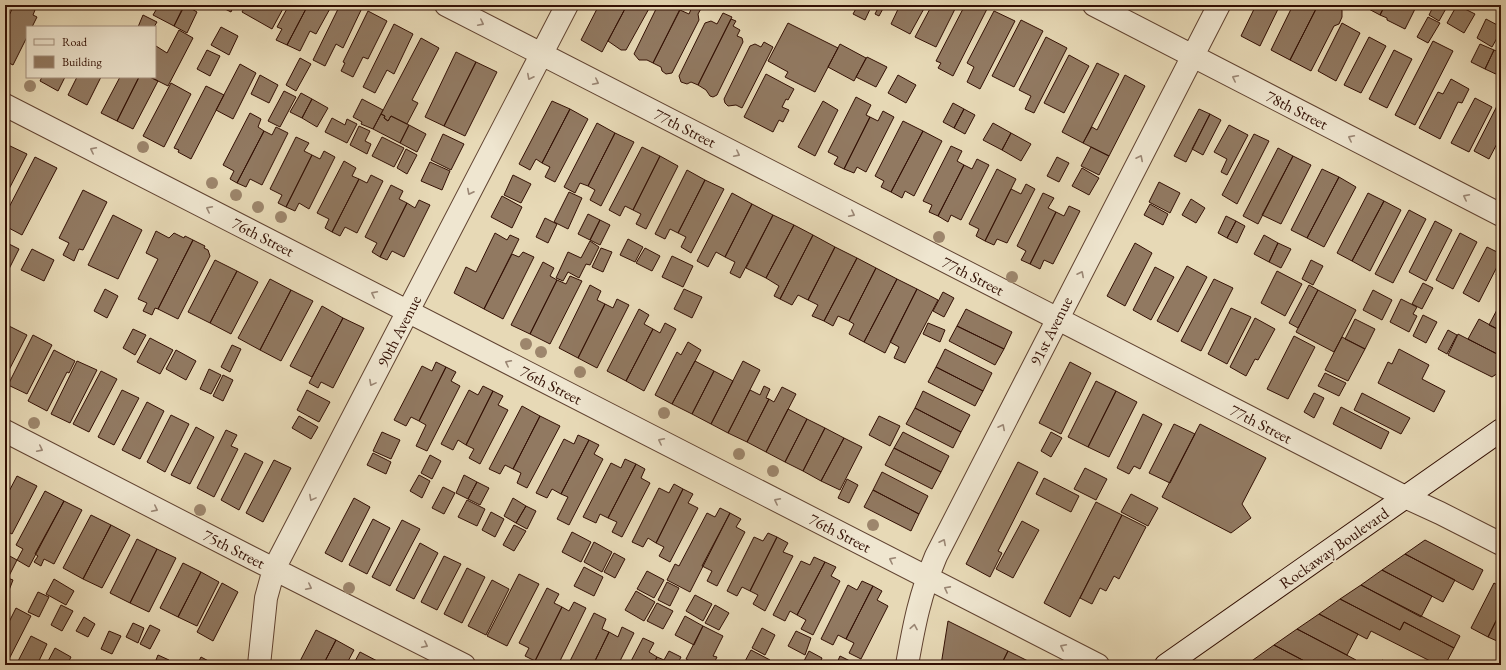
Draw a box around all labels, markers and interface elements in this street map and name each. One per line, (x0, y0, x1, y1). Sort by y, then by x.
one-way arrow (477, 18, 484, 26)
legend (26, 26, 156, 78)
text: Road (62, 34, 88, 50)
text: Building (62, 54, 103, 70)
one-way arrow (527, 73, 535, 80)
one-way arrow (1232, 75, 1239, 83)
one-way arrow (592, 77, 600, 85)
street label: 78th Street (1262, 85, 1332, 135)
street label: 77th Street (650, 103, 720, 153)
one-way arrow (1348, 135, 1355, 143)
one-way arrow (90, 147, 97, 155)
one-way arrow (733, 150, 740, 157)
one-way arrow (1135, 155, 1143, 162)
one-way arrow (468, 188, 475, 196)
one-way arrow (1463, 195, 1471, 202)
one-way arrow (205, 207, 213, 214)
one-way arrow (848, 209, 856, 217)
street label: 76th Street (228, 212, 298, 262)
street label: 77th Street (938, 251, 1008, 301)
one-way arrow (1076, 270, 1084, 278)
one-way arrow (371, 291, 378, 299)
street label: 90th Avenue (372, 292, 426, 370)
street label: 91st Avenue (1025, 293, 1077, 369)
one-way arrow (505, 360, 512, 368)
street label: 76th Street (516, 360, 586, 410)
one-way arrow (369, 378, 377, 386)
street label: 77th Street (1226, 399, 1296, 449)
one-way arrow (997, 423, 1005, 431)
one-way arrow (658, 438, 665, 446)
one-way arrow (35, 444, 43, 452)
one-way arrow (309, 493, 316, 501)
one-way arrow (773, 498, 781, 505)
street label: Rockaway Boulevard (1275, 502, 1394, 594)
one-way arrow (151, 504, 159, 511)
street label: 76th Street (805, 508, 875, 558)
street label: 75th Street (199, 524, 269, 574)
one-way arrow (938, 539, 946, 546)
one-way arrow (889, 557, 897, 565)
one-way arrow (305, 582, 312, 590)
one-way arrow (944, 586, 951, 593)
one-way arrow (909, 623, 917, 630)
one-way arrow (421, 641, 428, 648)
one-way arrow (1060, 645, 1067, 652)

